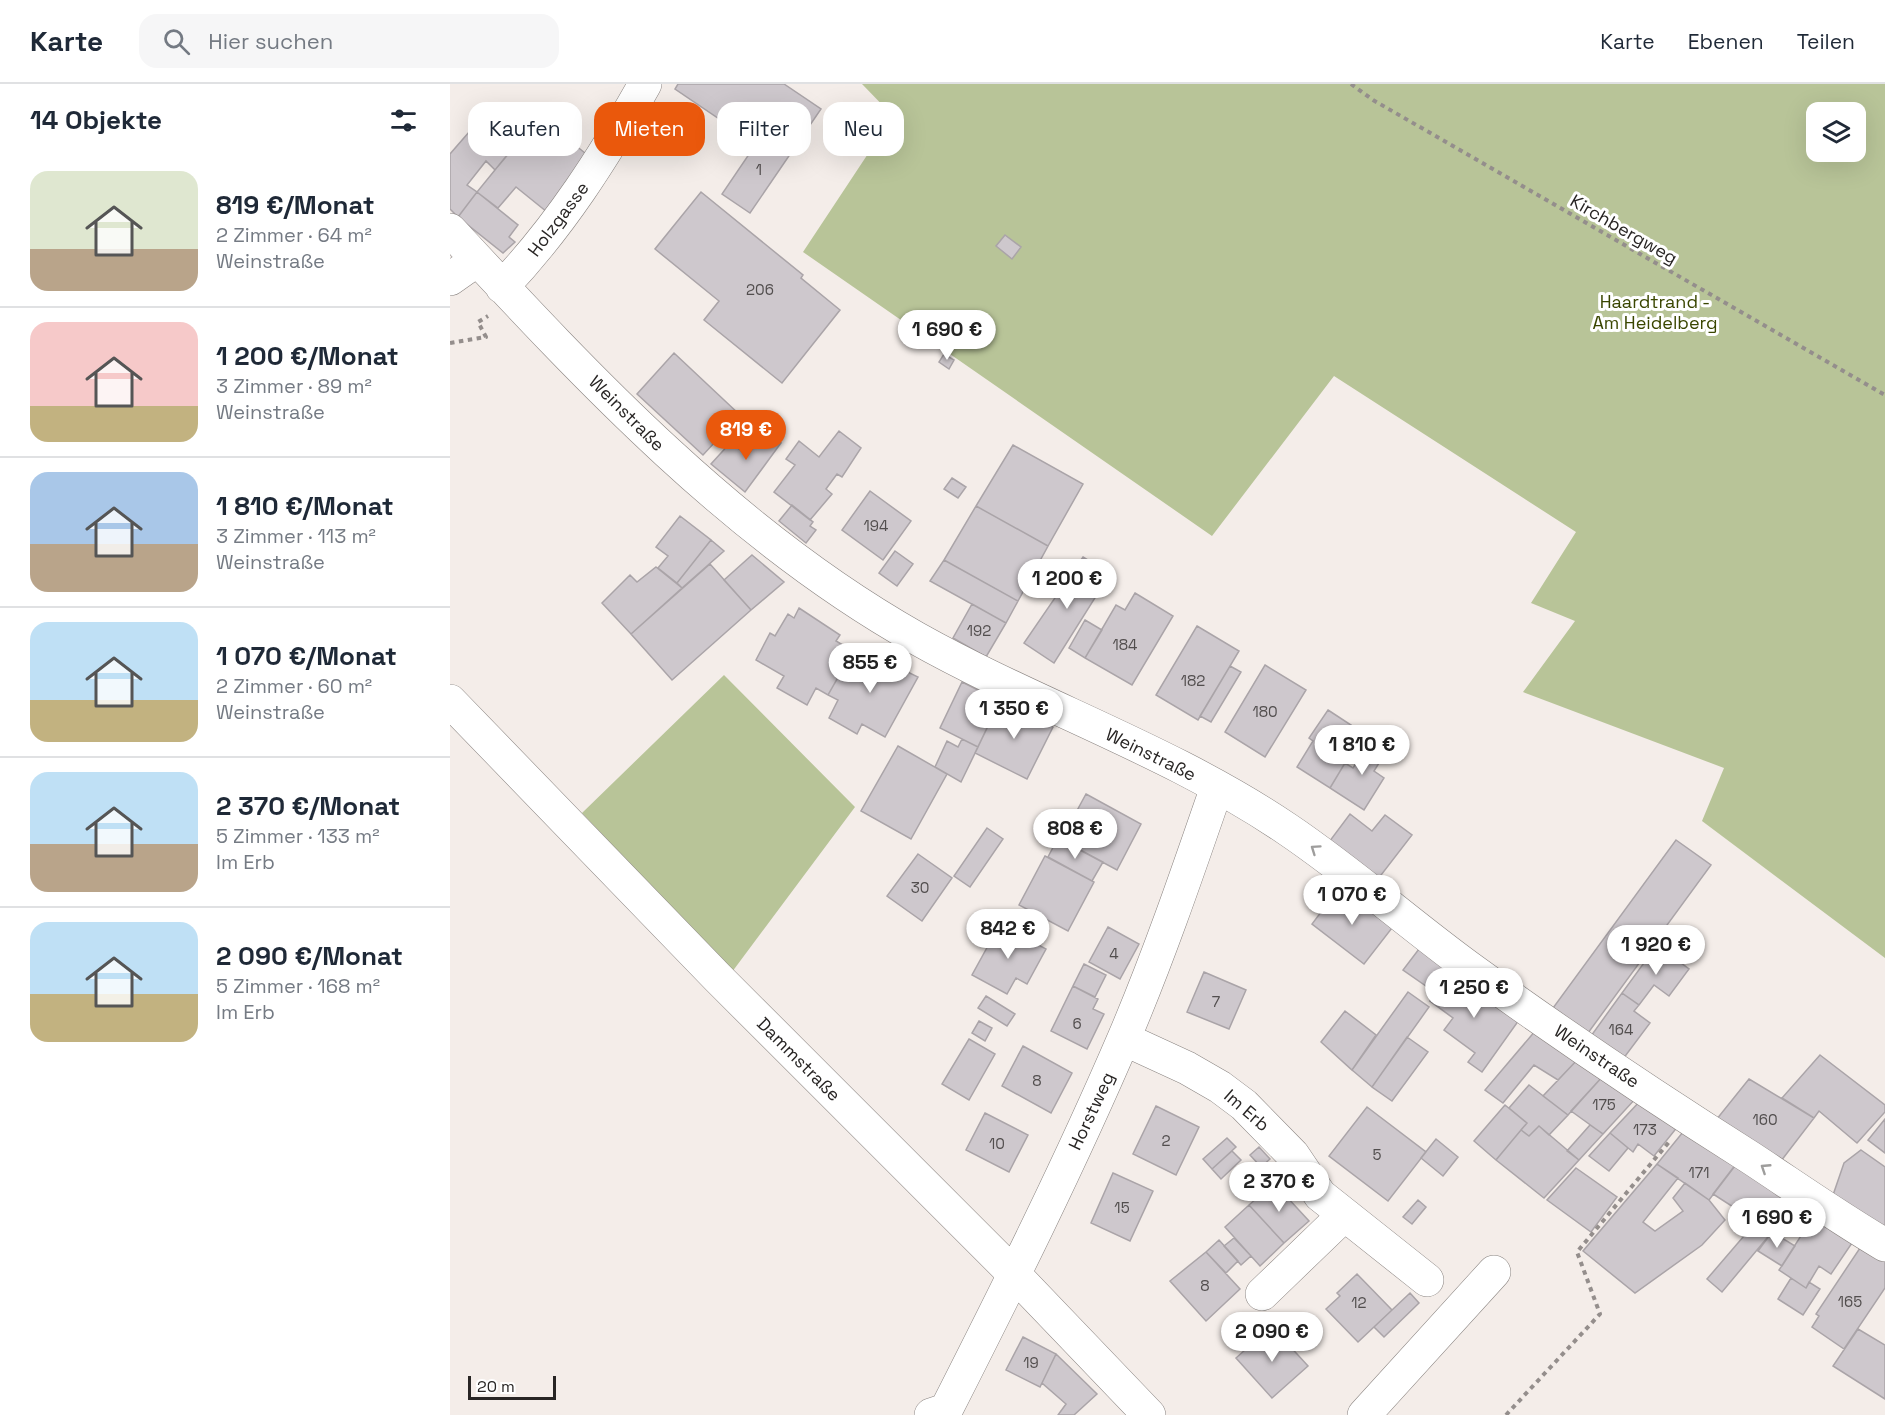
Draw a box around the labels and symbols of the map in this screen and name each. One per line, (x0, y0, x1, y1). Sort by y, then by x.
house number: 1 (756, 160, 762, 179)
street label: Holzgasse (522, 177, 594, 261)
street label: Kirchbergweg (1566, 189, 1682, 269)
house number: 206 (746, 280, 774, 299)
park label: Haardtrand - Am Heidelberg (1592, 290, 1718, 334)
pin: 1 690 € (892, 310, 1002, 361)
street label: Weinstraße (584, 370, 670, 456)
pin: 819 € (704, 410, 788, 461)
house number: 194 (864, 516, 888, 535)
pin: 1 200 € (1012, 559, 1122, 610)
house number: 192 (967, 621, 991, 640)
house number: 184 (1113, 635, 1138, 654)
pin: 855 € (828, 643, 912, 694)
house number: 182 (1181, 671, 1205, 690)
pin: 1 350 € (959, 689, 1069, 740)
house number: 180 (1252, 702, 1278, 721)
street label: Weinstraße (1102, 722, 1200, 786)
pin: 1 810 € (1307, 725, 1417, 776)
pin: 808 € (1033, 809, 1117, 860)
one-way arrow (1311, 845, 1322, 856)
pin: 1 070 € (1297, 875, 1407, 926)
house number: 30 (911, 878, 929, 897)
pin: 842 € (966, 909, 1050, 960)
pin: 1 920 € (1601, 925, 1711, 976)
house number: 4 (1109, 944, 1119, 963)
pin: 1 250 € (1419, 968, 1529, 1019)
house number: 7 (1212, 992, 1220, 1011)
street label: Dammstraße (752, 1012, 846, 1106)
house number: 6 (1072, 1014, 1082, 1033)
street label: Weinstraße (1550, 1019, 1644, 1093)
house number: 164 (1609, 1020, 1633, 1039)
street label: Horstweg (1063, 1068, 1119, 1154)
house number: 8 (1032, 1071, 1042, 1090)
street label: Im Erb (1219, 1084, 1275, 1136)
house number: 175 (1592, 1095, 1616, 1114)
house number: 160 (1752, 1110, 1778, 1129)
house number: 173 (1633, 1120, 1657, 1139)
house number: 2 (1161, 1131, 1171, 1150)
house number: 10 (989, 1134, 1005, 1153)
house number: 5 (1373, 1145, 1382, 1164)
pin: 2 370 € (1224, 1162, 1334, 1213)
house number: 171 (1689, 1163, 1709, 1182)
one-way arrow (1761, 1164, 1772, 1175)
house number: 15 (1114, 1198, 1130, 1217)
pin: 1 690 € (1722, 1198, 1832, 1249)
house number: 8 (1200, 1276, 1210, 1295)
house number: 165 (1838, 1292, 1862, 1311)
house number: 12 (1351, 1293, 1367, 1312)
pin: 2 090 € (1217, 1312, 1327, 1363)
house number: 19 (1023, 1353, 1039, 1372)
scale bar (468, 1373, 556, 1400)

